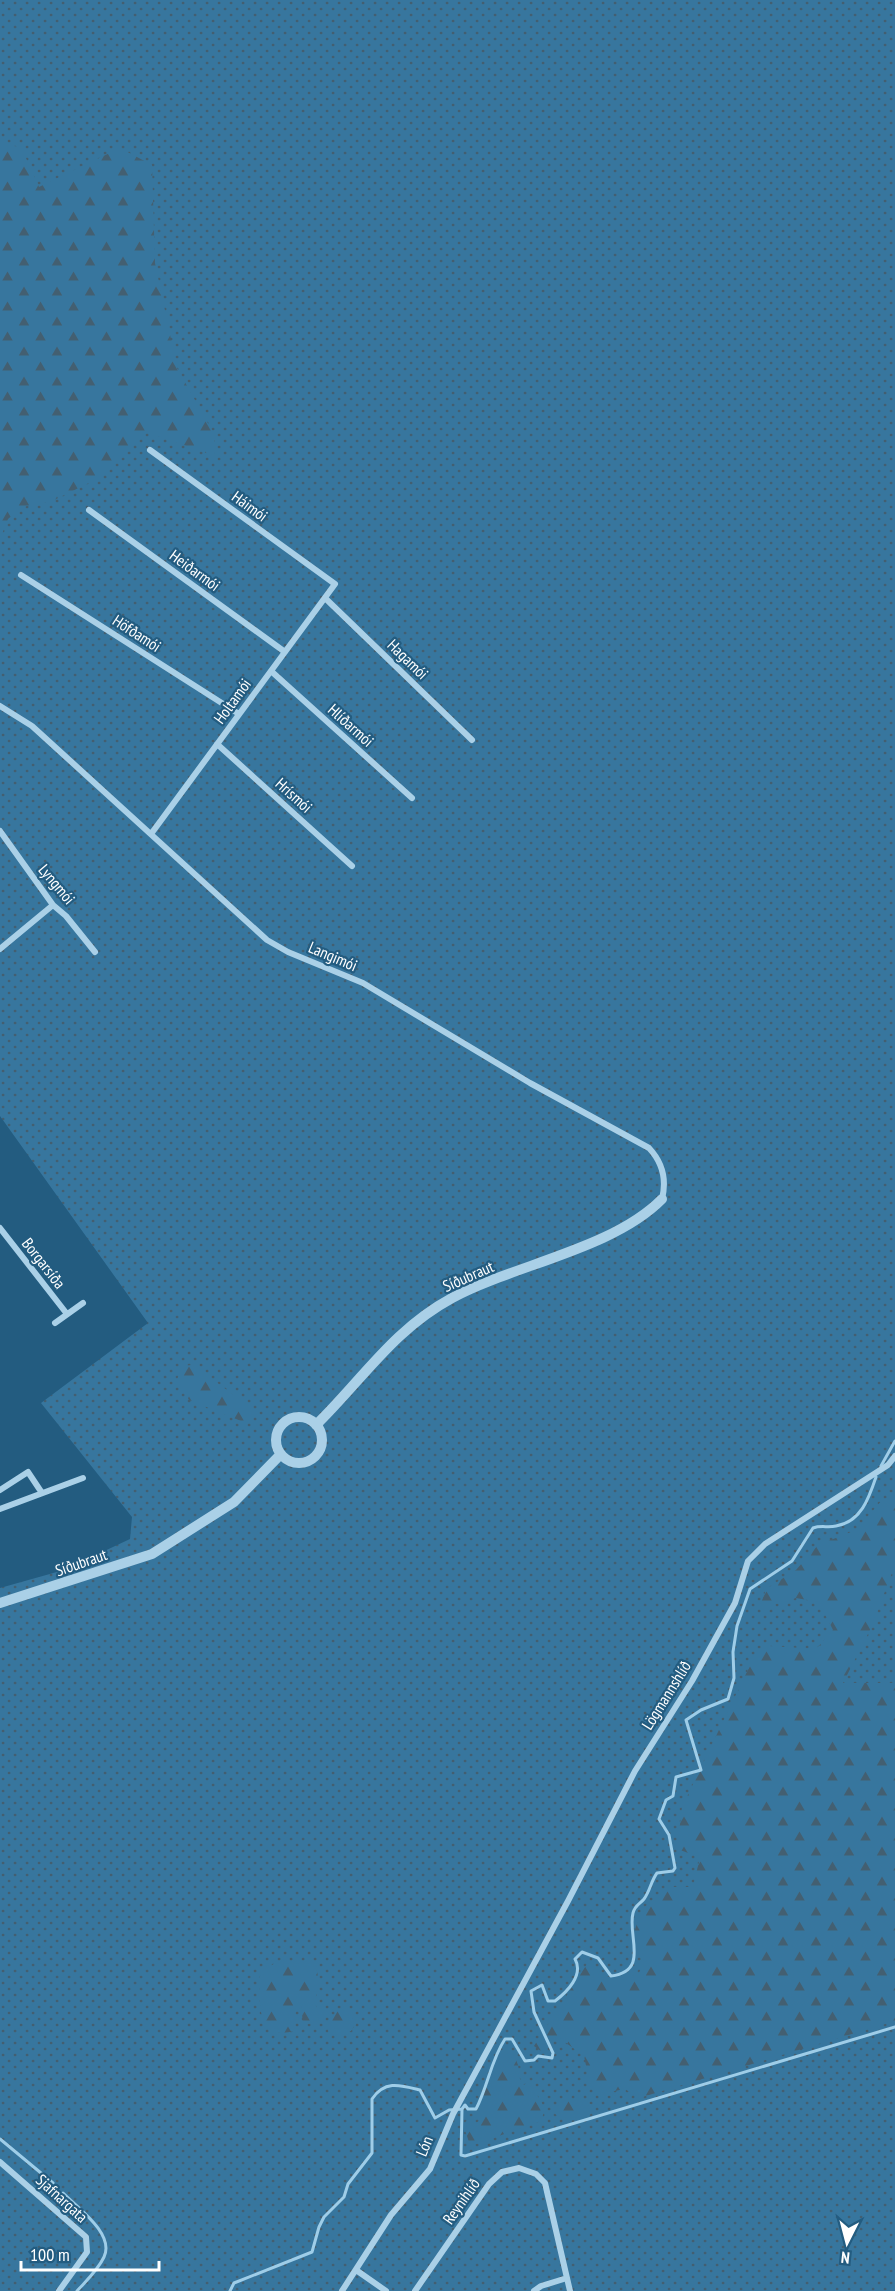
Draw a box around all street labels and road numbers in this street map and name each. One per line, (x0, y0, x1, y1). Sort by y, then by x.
street label: Háimói (228, 486, 272, 526)
street label: Heiðarmói (166, 545, 224, 595)
street label: Höfðamói (109, 610, 165, 656)
street label: Hagamói (383, 635, 433, 683)
street label: Holtamói (209, 675, 255, 727)
street label: Hlíðarmói (324, 699, 378, 751)
street label: Hrísmói (271, 773, 317, 817)
street label: Lyngmói (35, 860, 79, 908)
street label: Langimói (306, 937, 360, 975)
street label: Borgarsíða (18, 1234, 70, 1292)
street label: Síðubraut (439, 1256, 497, 1296)
street label: Síðubraut (52, 1544, 110, 1580)
street label: Lögmannshlíð (637, 1657, 695, 1733)
street label: Lón (411, 2133, 437, 2159)
street label: Sjafnargata (32, 2170, 92, 2226)
street label: Reynihlíð (438, 2174, 484, 2228)

